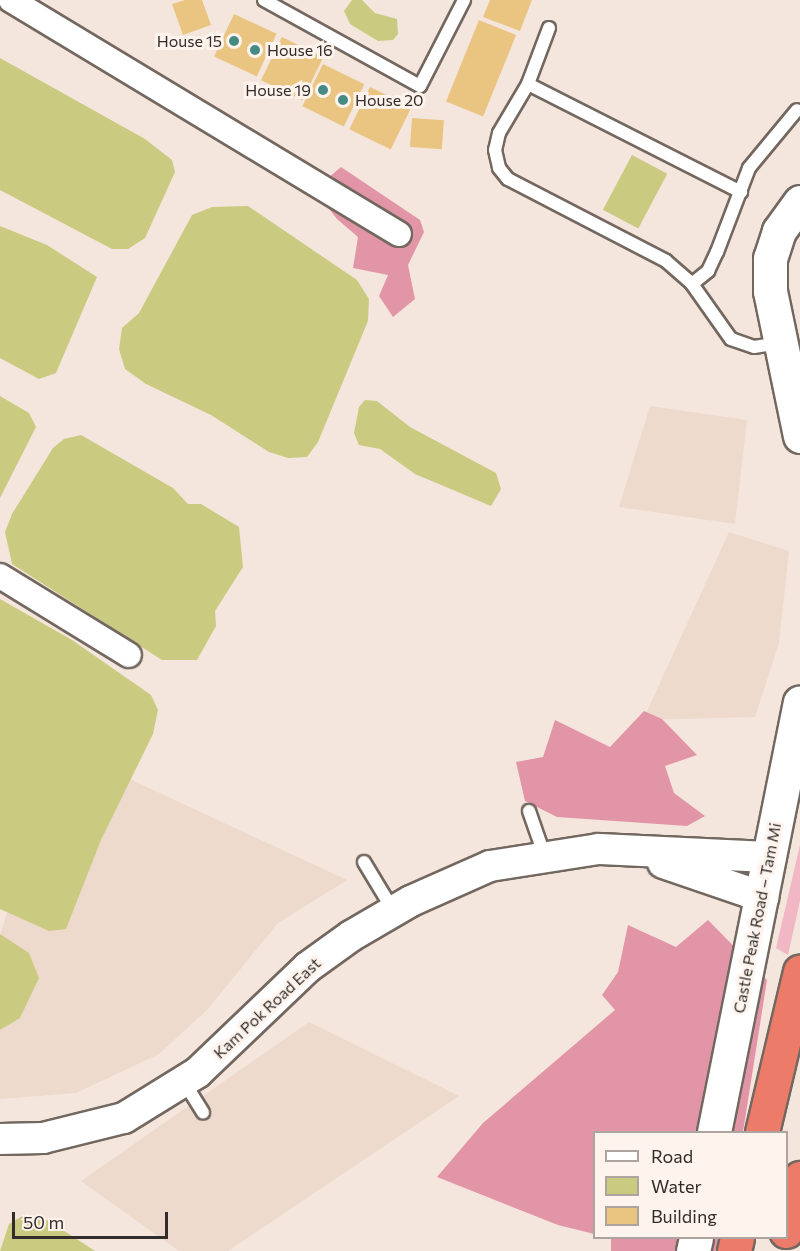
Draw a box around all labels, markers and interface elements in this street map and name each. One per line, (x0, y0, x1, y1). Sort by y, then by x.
place label: House 15 (157, 31, 222, 51)
marker: House 15 (227, 34, 241, 48)
place label: House 16 (267, 40, 333, 60)
marker: House 16 (248, 43, 262, 57)
place label: House 19 (245, 80, 311, 100)
marker: House 19 (316, 83, 330, 97)
place label: House 20 (355, 90, 424, 110)
marker: House 20 (336, 93, 350, 107)
street label: Castle Peak Road – Tam Mi (729, 821, 785, 1015)
street label: Kam Pok Road East (210, 953, 324, 1063)
legend (593, 1131, 788, 1239)
text: Road (651, 1145, 693, 1167)
text: Water (651, 1175, 702, 1197)
scale bar (15, 1200, 171, 1238)
text: Building (651, 1205, 717, 1227)
text: 50 m (23, 1211, 64, 1233)

